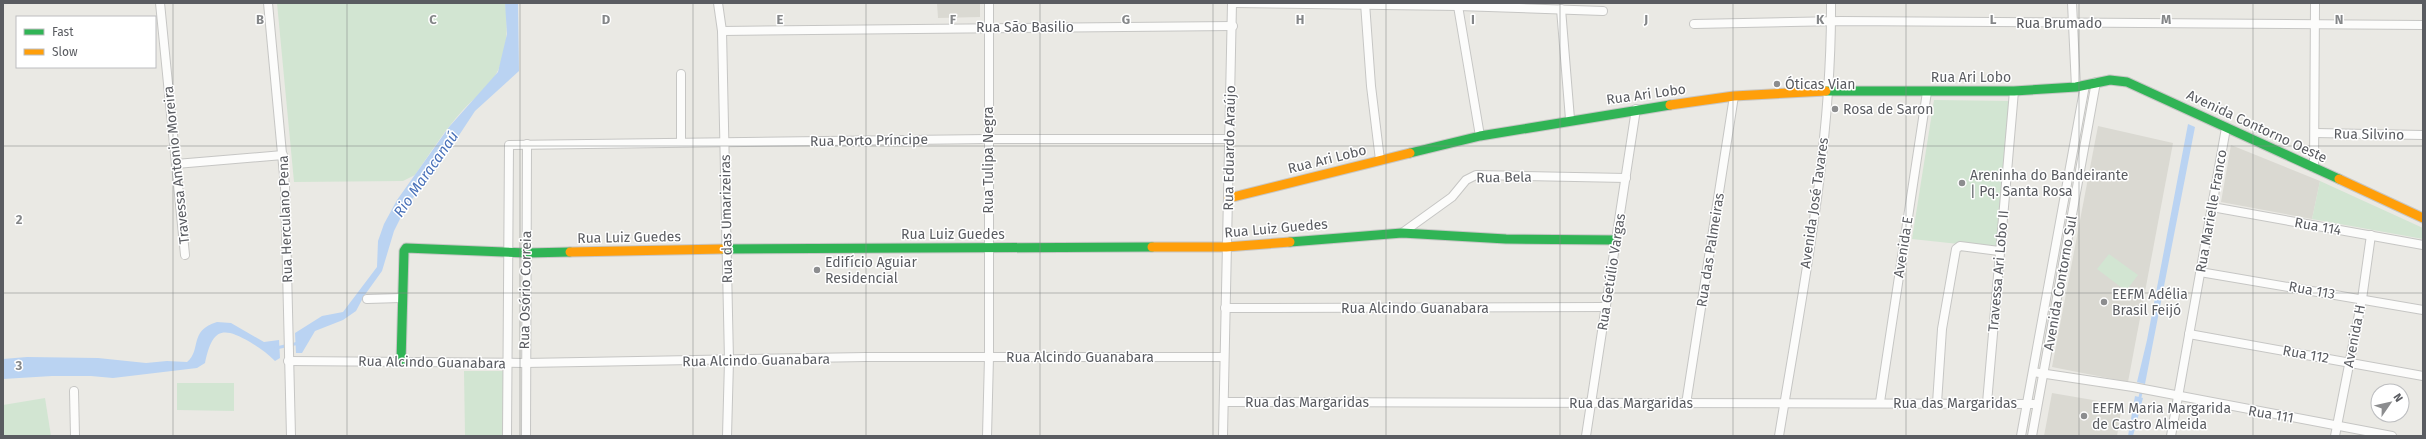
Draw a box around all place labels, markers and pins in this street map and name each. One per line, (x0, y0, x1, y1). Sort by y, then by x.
place label: Óticas Vian (1785, 75, 1856, 93)
marker: Óticas Vian (1772, 79, 1782, 89)
place label: Rosa de Saron (1843, 101, 1933, 118)
marker: Rosa de Saron (1830, 104, 1840, 114)
place label: Areninha do Bandeirante | Pq. Santa Rosa (1970, 167, 2128, 200)
marker: Areninha do Bandeirante | Pq. Santa Rosa (1957, 178, 1967, 188)
place label: Edifício Aguiar Residencial (825, 254, 917, 287)
marker: Edifício Aguiar Residencial (812, 265, 822, 275)
place label: EEFM Adélia Brasil Feijó (2112, 286, 2188, 319)
marker: EEFM Adélia Brasil Feijó (2099, 297, 2109, 307)
place label: EEFM Maria Margarida de Castro Almeida (2092, 400, 2231, 433)
marker: EEFM Maria Margarida de Castro Almeida (2079, 411, 2089, 421)

